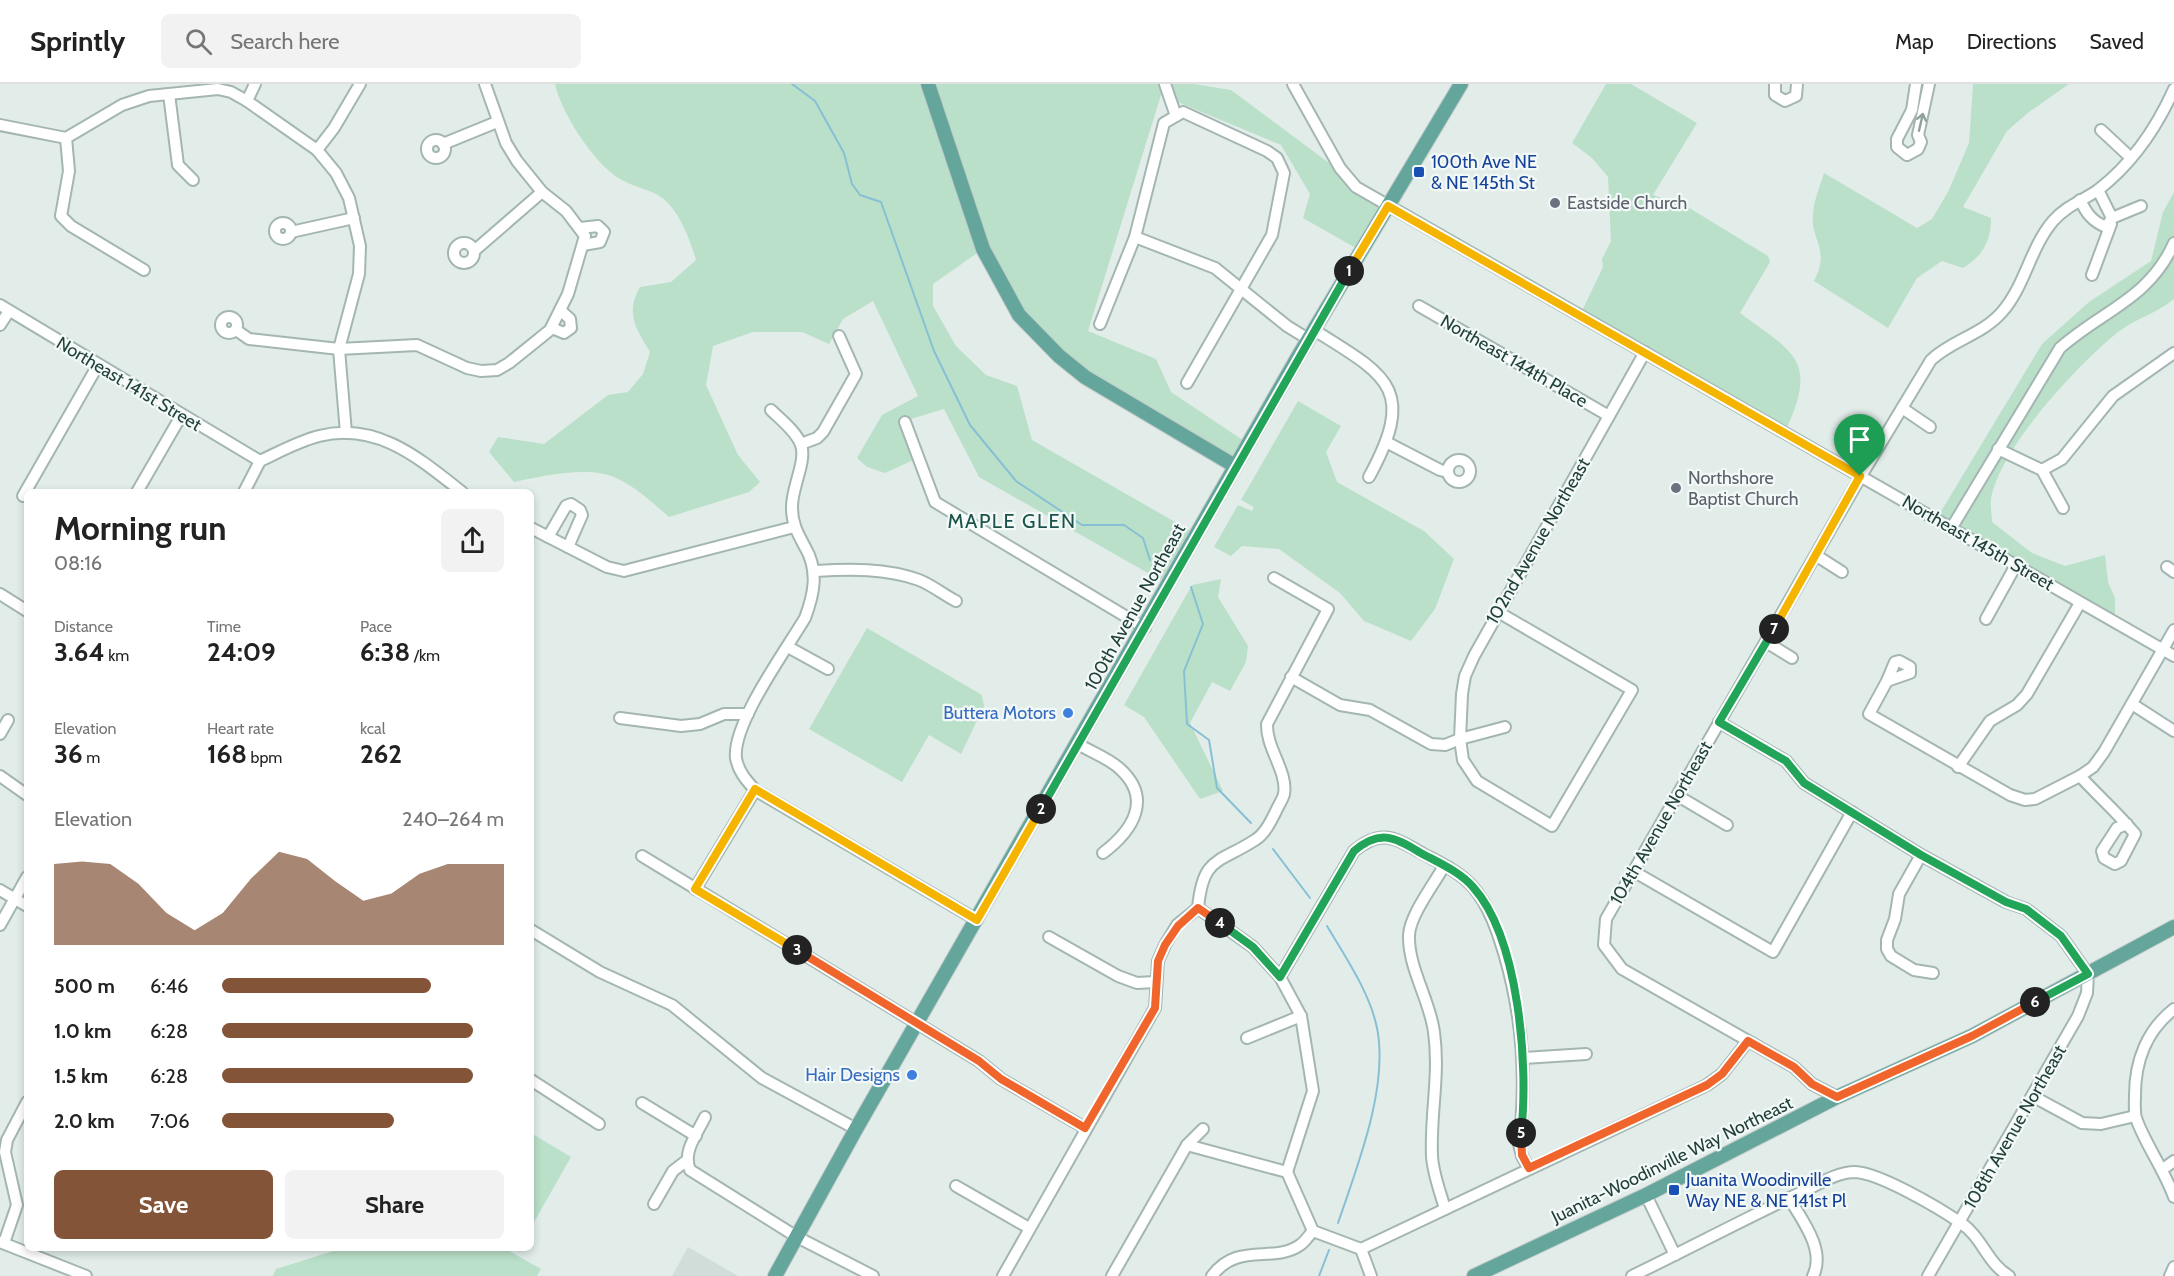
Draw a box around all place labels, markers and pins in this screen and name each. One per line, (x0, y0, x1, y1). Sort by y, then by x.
place label: 100th Ave NE & NE 145th St (1431, 151, 1537, 194)
marker: 100th Ave NE & NE 145th St (1412, 165, 1426, 179)
place label: Eastside Church (1567, 192, 1687, 214)
marker: Eastside Church (1548, 196, 1562, 210)
pin: 1 (1334, 256, 1364, 286)
pin (1834, 414, 1885, 476)
place label: Northshore Baptist Church (1688, 467, 1798, 510)
marker: Northshore Baptist Church (1669, 481, 1683, 495)
pin: 7 (1759, 614, 1789, 644)
place label: Buttera Motors (943, 702, 1056, 724)
marker: Buttera Motors (1061, 706, 1075, 720)
pin: 2 (1026, 794, 1056, 824)
pin: 4 (1205, 908, 1235, 938)
pin: 3 (782, 935, 812, 965)
pin: 6 (2020, 987, 2050, 1017)
place label: Hair Designs (805, 1064, 900, 1086)
marker: Hair Designs (905, 1068, 919, 1082)
pin: 5 (1506, 1118, 1536, 1148)
place label: Juanita Woodinville Way NE & NE 141st Pl (1685, 1169, 1847, 1212)
marker: Juanita Woodinville Way NE & NE 141st Pl (1667, 1183, 1681, 1197)

